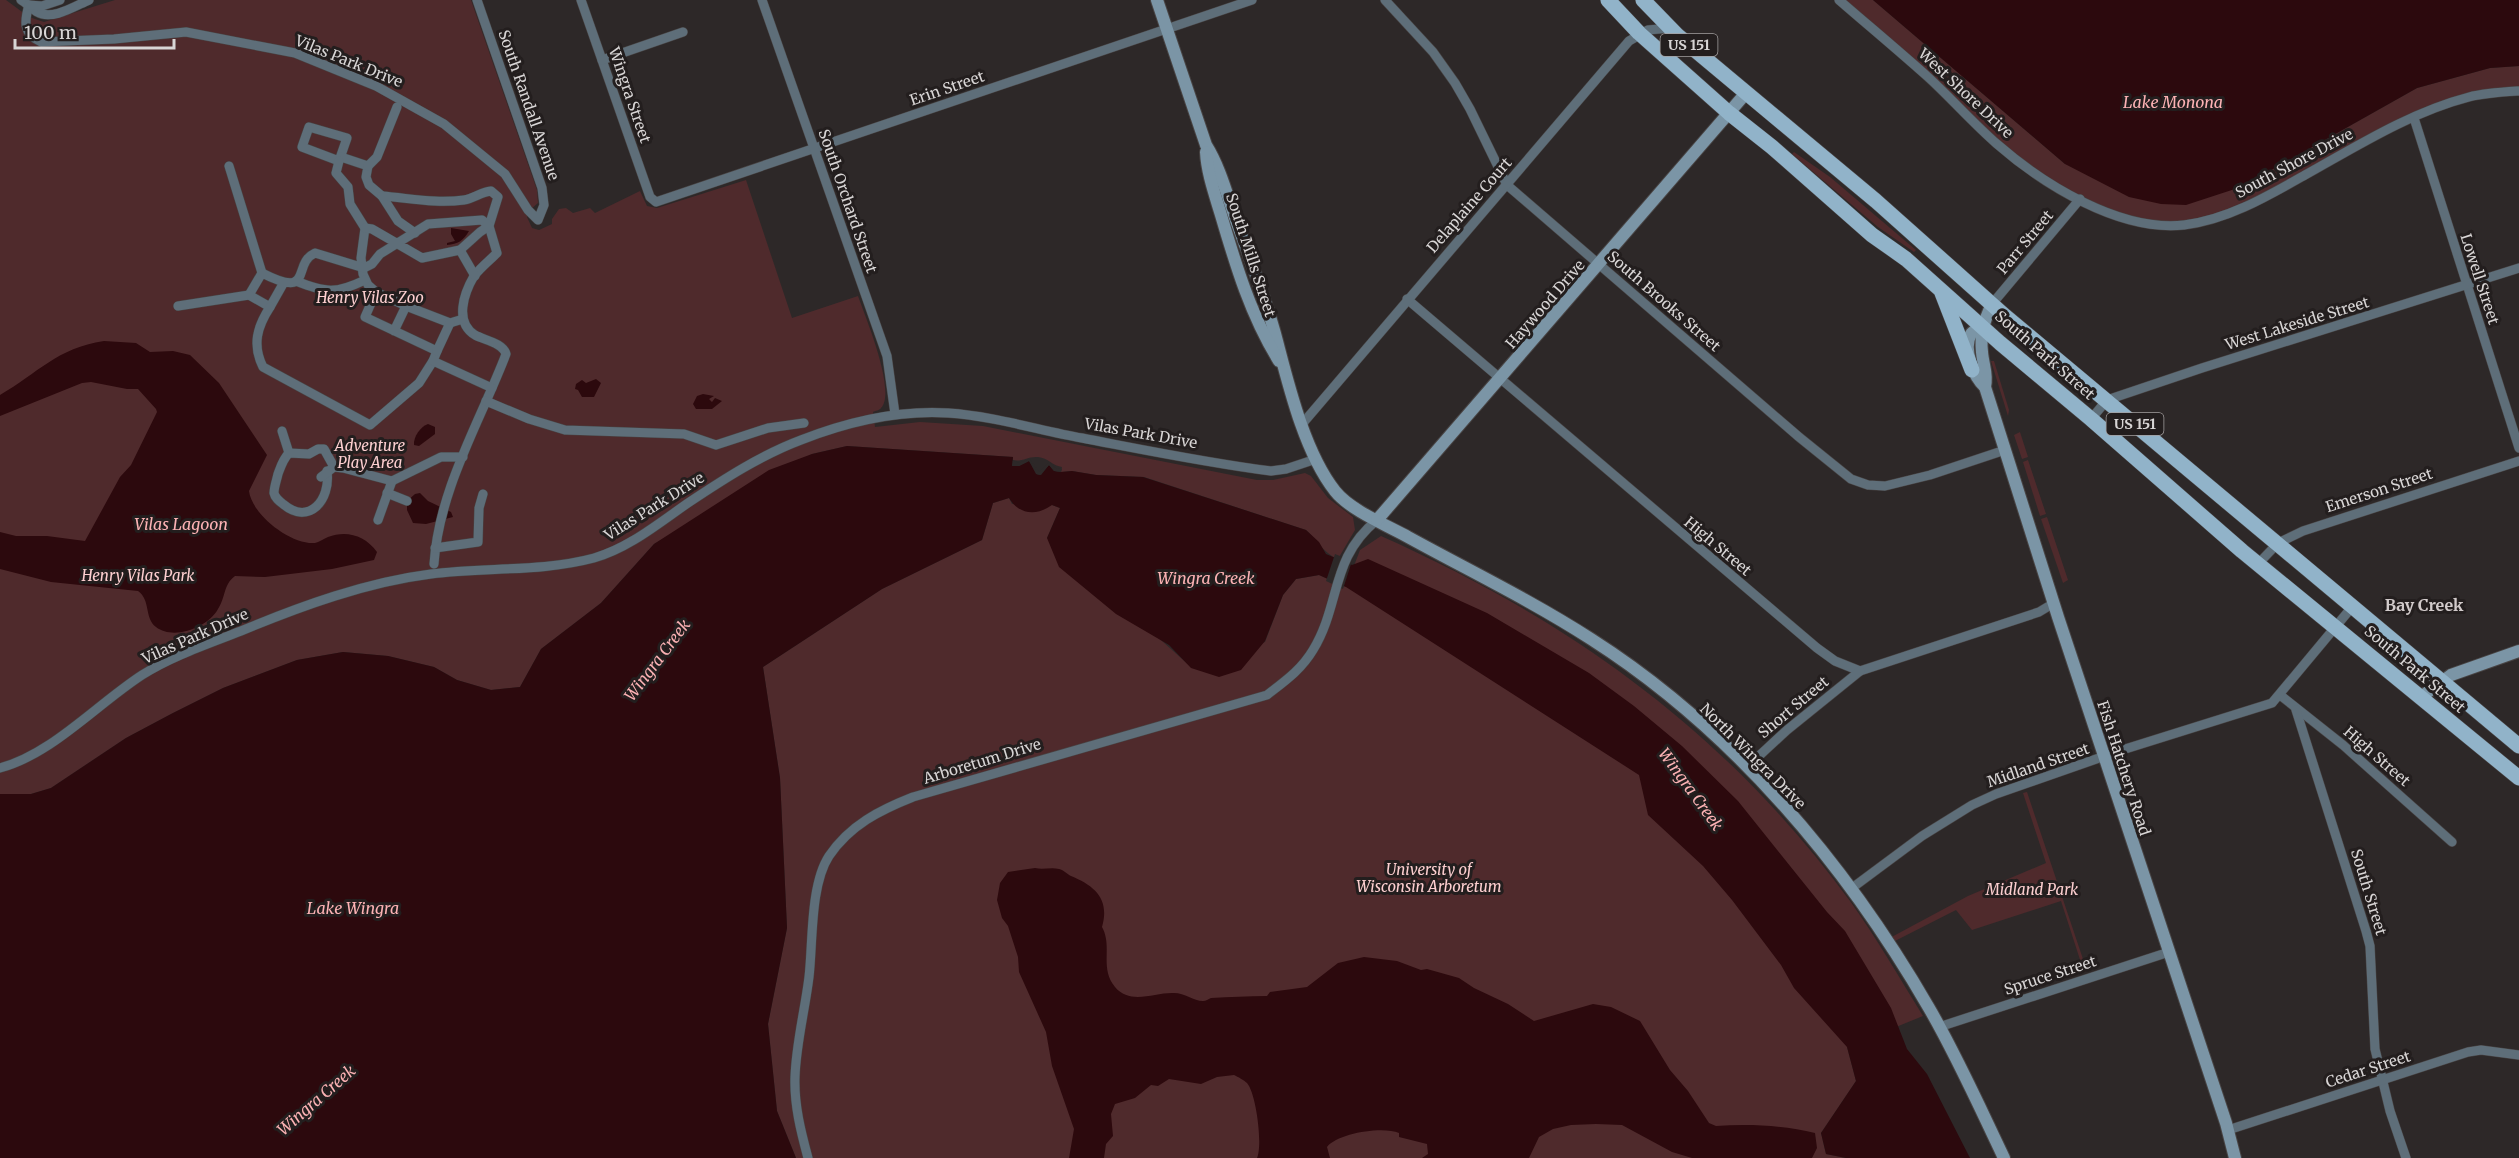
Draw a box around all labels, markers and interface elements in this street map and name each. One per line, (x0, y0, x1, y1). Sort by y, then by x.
scale bar (15, 12, 174, 50)
text: 100 m (24, 21, 77, 44)
street label: South Randall Avenue (494, 27, 564, 183)
street label: Vilas Park Drive (292, 30, 406, 91)
road number: US 151 (1660, 34, 1718, 56)
street label: West Shore Drive (1914, 43, 2018, 142)
street label: Wingra Street (604, 44, 655, 145)
street label: Erin Street (907, 66, 987, 110)
water label: Lake Monona (2123, 92, 2223, 112)
street label: South Shore Drive (2232, 124, 2356, 202)
street label: South Orchard Street (815, 127, 882, 275)
street label: Delaplaine Court (1422, 153, 1516, 257)
street label: South Mills Street (1222, 191, 1280, 319)
street label: Parr Street (1993, 206, 2057, 278)
street label: Lowell Street (2456, 231, 2504, 327)
street label: South Brooks Street (1604, 247, 1725, 355)
street label: Haywood Drive (1501, 256, 1589, 352)
park label: Henry Vilas Zoo (315, 288, 424, 307)
street label: West Lakeside Street (2222, 292, 2371, 354)
street label: South Park Street (1991, 306, 2099, 404)
road number: US 151 (2106, 413, 2164, 435)
street label: Vilas Park Drive (1082, 414, 1199, 452)
park label: Adventure Play Area (334, 436, 406, 472)
street label: Emerson Street (2323, 464, 2435, 516)
street label: Vilas Park Drive (600, 468, 708, 545)
street label: High Street (1681, 512, 1756, 580)
water label: Vilas Lagoon (134, 514, 228, 534)
park label: Henry Vilas Park (80, 566, 195, 585)
water label: Wingra Creek (1157, 568, 1255, 588)
district label: Bay Creek (2385, 595, 2464, 615)
street label: Vilas Park Drive (138, 604, 251, 668)
water label: Wingra Creek (620, 615, 694, 705)
street label: South Park Street (2361, 621, 2470, 717)
street label: Short Street (1754, 672, 1832, 742)
street label: Fish Hatchery Road (2093, 698, 2155, 838)
street label: North Wingra Drive (1696, 699, 1810, 813)
street label: High Street (2340, 722, 2414, 790)
street label: Arboretum Drive (920, 734, 1043, 788)
street label: Midland Street (1984, 739, 2092, 791)
water label: Wingra Creek (1654, 744, 1728, 834)
street label: South Street (2347, 847, 2391, 938)
park label: University of Wisconsin Arboretum (1356, 860, 1502, 896)
park label: Midland Park (1985, 880, 2079, 899)
water label: Lake Wingra (307, 898, 399, 918)
street label: Spruce Street (2002, 951, 2099, 999)
street label: Cedar Street (2323, 1046, 2413, 1092)
water label: Wingra Creek (273, 1060, 359, 1139)

